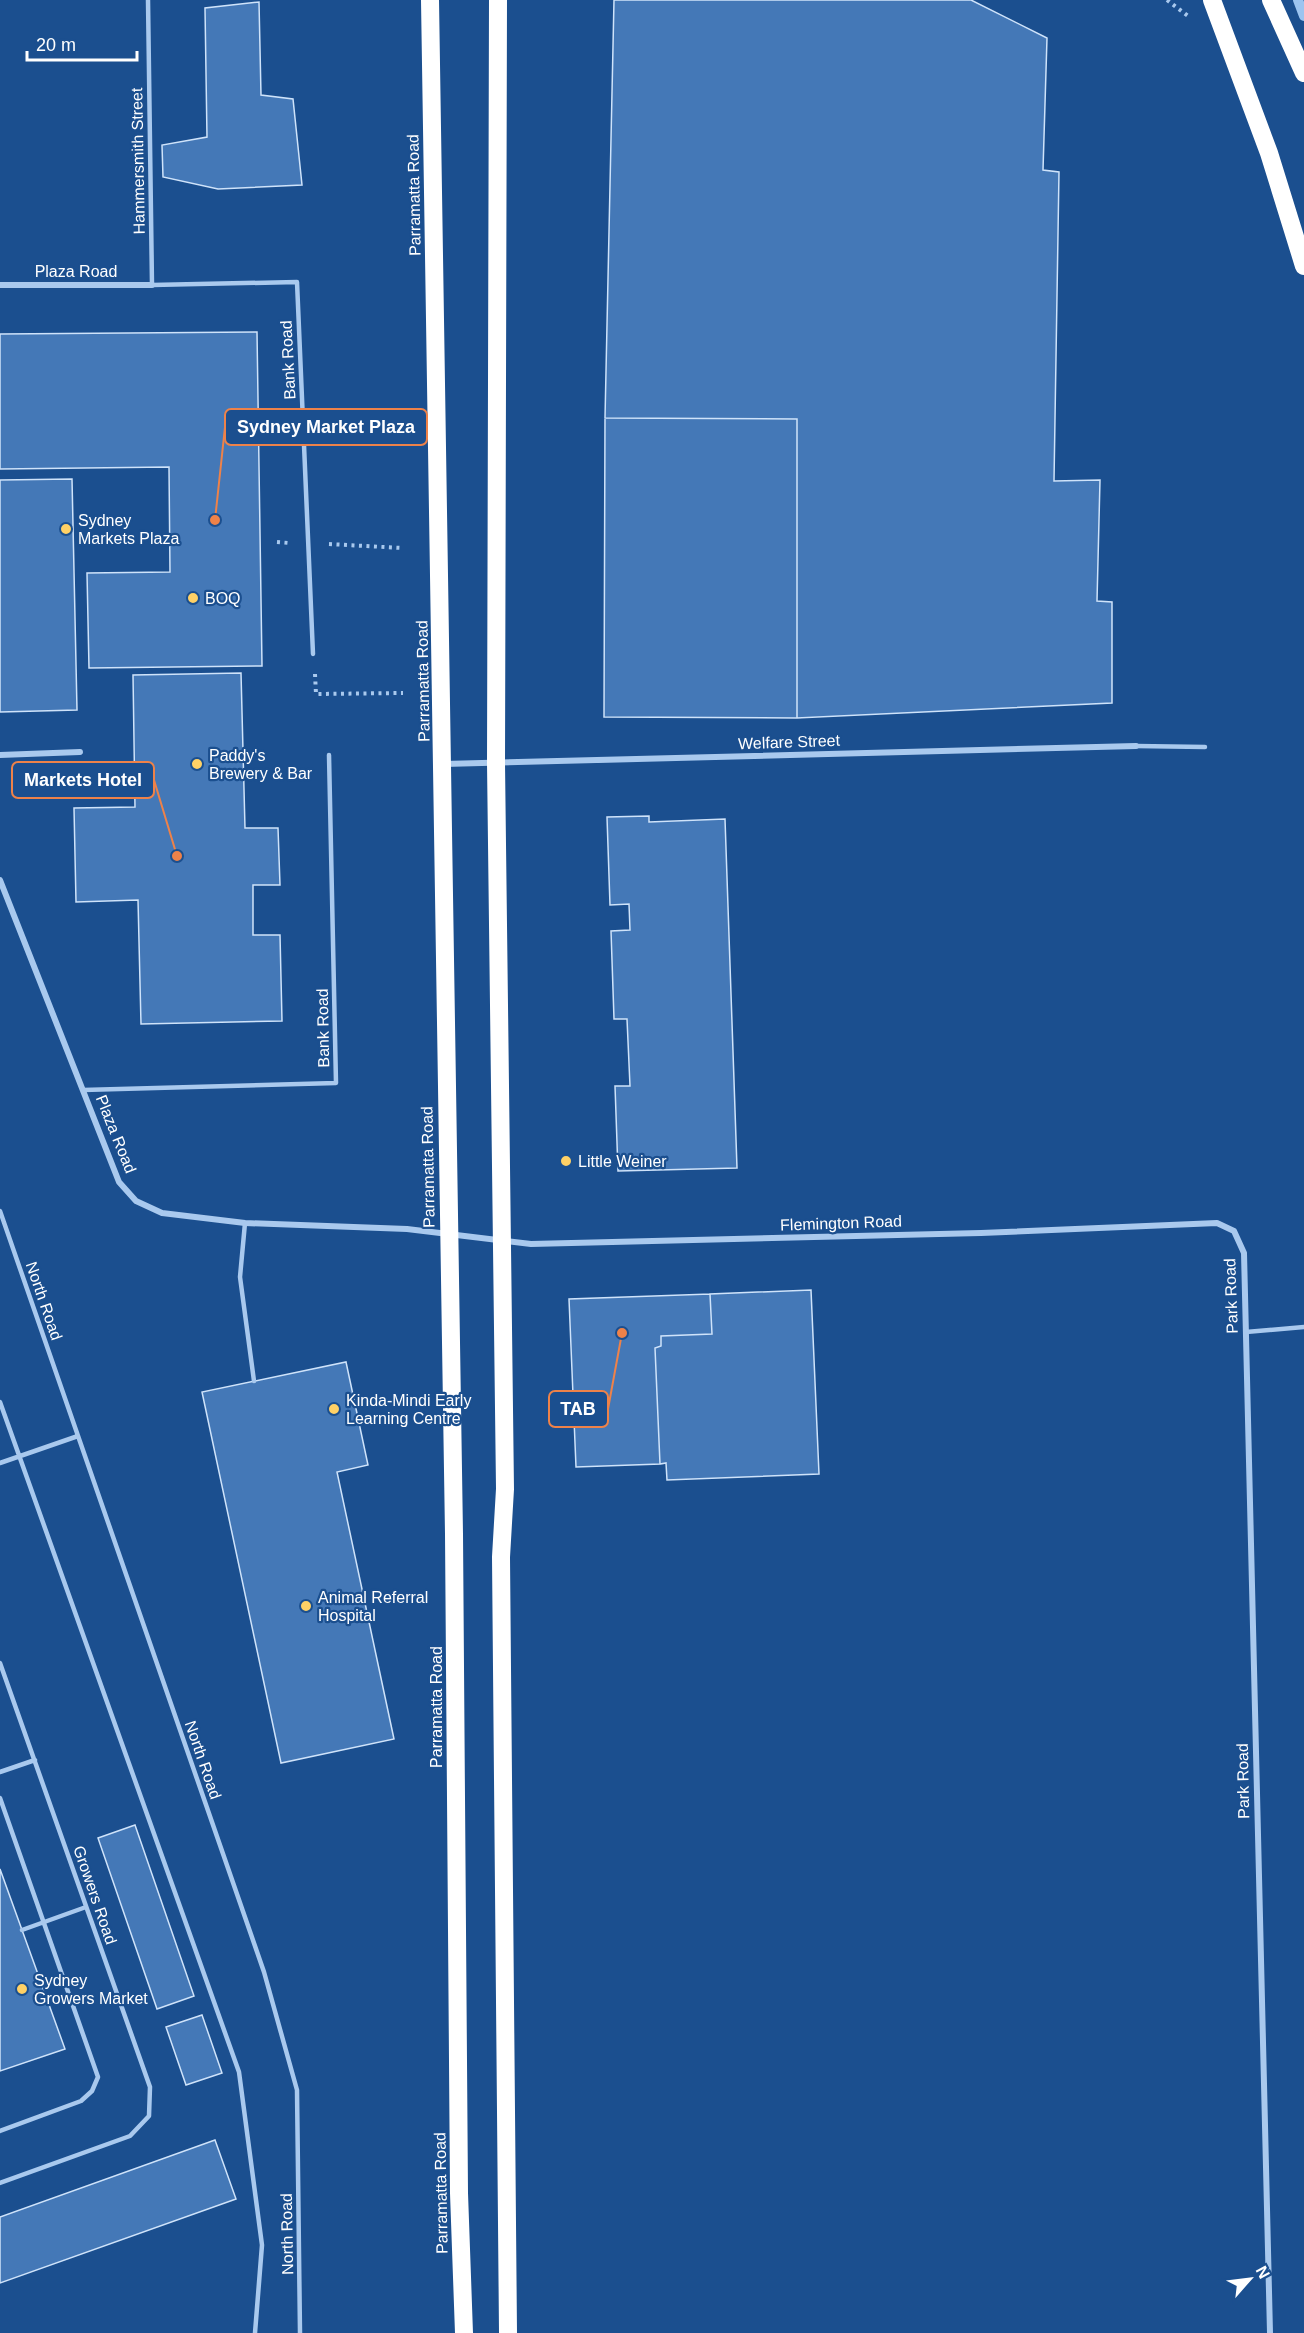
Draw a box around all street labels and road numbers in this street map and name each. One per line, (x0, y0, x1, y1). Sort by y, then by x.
street label: Hammersmith Street (128, 87, 148, 234)
street label: Parramatta Road (404, 134, 424, 256)
street label: Plaza Road (35, 263, 117, 280)
street label: Bank Road (277, 320, 299, 400)
street label: Parramatta Road (413, 620, 433, 742)
street label: Welfare Street (738, 732, 841, 752)
street label: Bank Road (314, 988, 332, 1068)
street label: Plaza Road (93, 1092, 139, 1176)
street label: Parramatta Road (418, 1106, 438, 1228)
street label: Flemington Road (780, 1212, 902, 1234)
street label: Park Road (1221, 1258, 1241, 1334)
street label: North Road (23, 1260, 65, 1342)
street label: Parramatta Road (428, 1646, 445, 1768)
street label: North Road (182, 1719, 224, 1801)
street label: Park Road (1234, 1743, 1252, 1819)
street label: Growers Road (70, 1843, 120, 1947)
street label: Parramatta Road (431, 2132, 451, 2254)
street label: North Road (278, 2193, 296, 2275)

